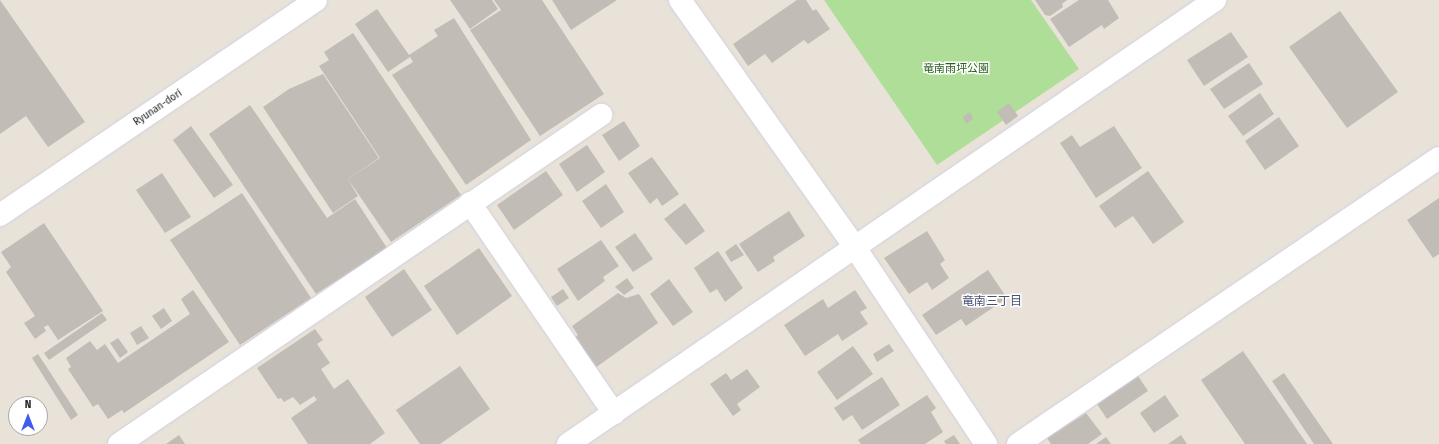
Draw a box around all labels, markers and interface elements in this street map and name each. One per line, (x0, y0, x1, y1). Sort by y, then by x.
park label: 竜南雨坪公園 (923, 62, 989, 76)
street label: Ryunan-dori (131, 87, 185, 129)
district label: 竜南三丁目 (962, 295, 1022, 309)
north arrow (8, 396, 48, 436)
text: N (25, 398, 31, 411)

